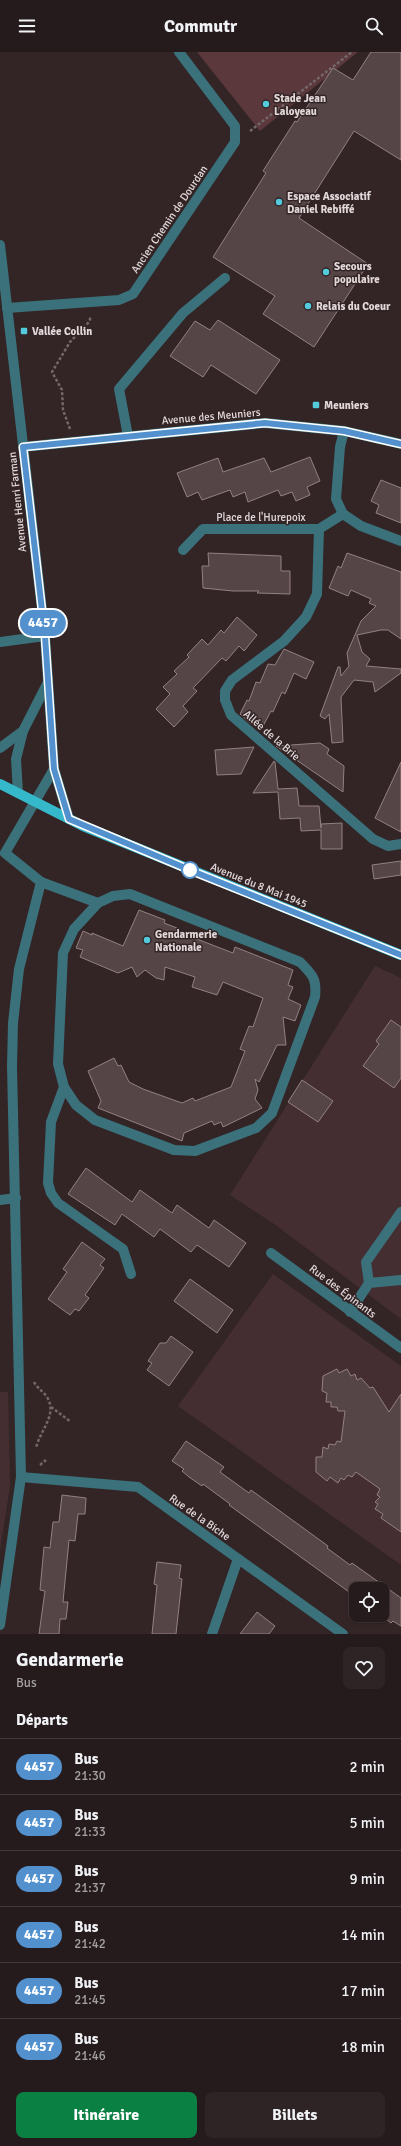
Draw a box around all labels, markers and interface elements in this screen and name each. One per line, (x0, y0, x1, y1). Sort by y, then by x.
icon: menu (16, 15, 38, 37)
text: Commutr (164, 15, 237, 37)
icon: search (363, 15, 385, 37)
place label: Stade Jean Laloyeau (274, 92, 326, 118)
marker: Stade Jean Laloyeau (261, 99, 271, 109)
street label: Ancien Chemin de Dourdan (128, 163, 210, 276)
place label: Espace Associatif Daniel Rebiffé (287, 190, 372, 216)
marker: Espace Associatif Daniel Rebiffé (274, 197, 284, 207)
place label: Secours populaire (334, 260, 380, 286)
marker: Secours populaire (321, 267, 331, 277)
place label: Relais du Coeur (316, 300, 391, 313)
marker: Relais du Coeur (303, 301, 313, 311)
place label: Vallée Collin (32, 325, 92, 338)
marker: Vallée Collin (19, 326, 29, 336)
place label: Meuniers (324, 399, 369, 412)
marker: Meuniers (311, 400, 321, 410)
street label: Avenue des Meuniers (161, 406, 261, 427)
street label: Avenue Henri Farman (6, 451, 29, 553)
street label: Place de l'Hurepoix (216, 511, 306, 524)
line badge: 4457 (15, 610, 71, 636)
text: 4457 (28, 614, 58, 631)
street label: Allée de la Brie (241, 707, 303, 763)
street label: Avenue du 8 Mai 1945 (209, 860, 309, 911)
unlabelled marker (181, 861, 199, 879)
place label: Gendarmerie Nationale (155, 928, 218, 954)
marker: Gendarmerie Nationale (142, 935, 152, 945)
street label: Rue des Épinants (307, 1261, 379, 1321)
street label: Rue de la Biche (167, 1492, 233, 1543)
map controls (349, 1582, 389, 1622)
button: locate (349, 1582, 389, 1622)
button: heart (343, 1647, 385, 1689)
text: Gendarmerie (16, 1648, 124, 1672)
text: Bus (16, 1675, 37, 1691)
text: Départs (16, 1711, 68, 1729)
text: Bus (74, 1750, 98, 1768)
text: 4457 (24, 1758, 54, 1775)
text: 2 min (349, 1758, 385, 1776)
text: 21:30 (74, 1768, 106, 1784)
text: Bus (74, 1806, 98, 1824)
text: 4457 (24, 1814, 54, 1831)
text: 5 min (349, 1814, 385, 1832)
text: 21:33 (74, 1824, 106, 1840)
text: Bus (74, 1862, 98, 1880)
text: 4457 (24, 1870, 54, 1887)
text: 9 min (349, 1870, 385, 1888)
text: 21:37 (74, 1880, 106, 1896)
text: Bus (74, 1918, 98, 1936)
text: 4457 (24, 1926, 54, 1943)
text: 14 min (341, 1926, 385, 1944)
text: 21:42 (74, 1936, 106, 1952)
text: Bus (74, 1974, 98, 1992)
text: 4457 (24, 1982, 54, 1999)
text: 17 min (341, 1982, 385, 2000)
text: 21:45 (74, 1992, 106, 2008)
text: Bus (74, 2030, 98, 2048)
text: 4457 (24, 2038, 54, 2055)
text: 18 min (341, 2038, 385, 2056)
text: 21:46 (74, 2048, 106, 2064)
button: Itinéraire (16, 2092, 197, 2138)
button: Billets (205, 2092, 385, 2138)

